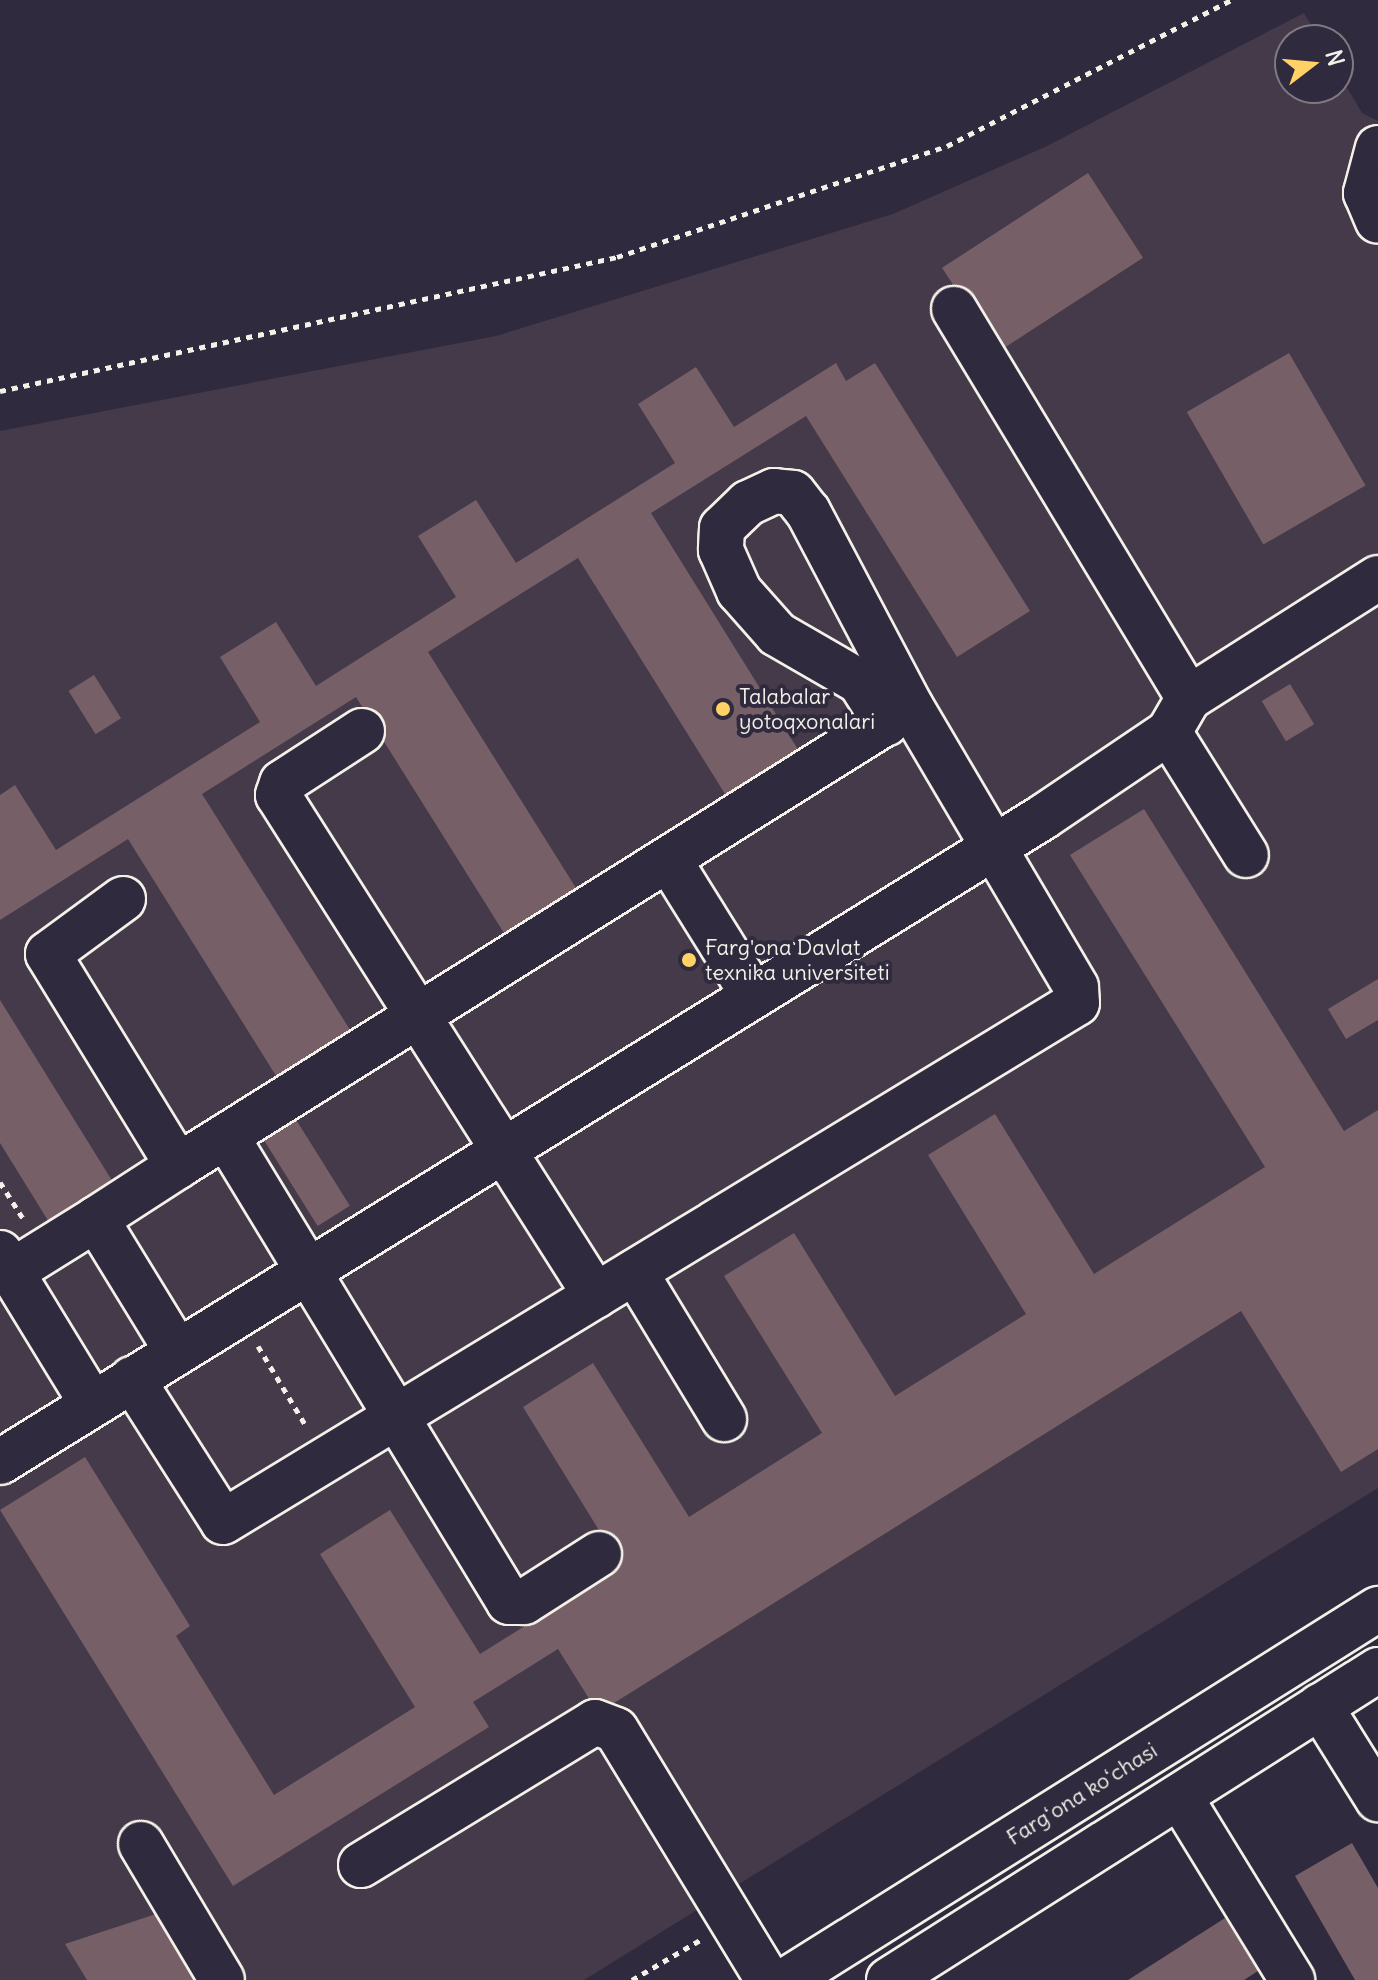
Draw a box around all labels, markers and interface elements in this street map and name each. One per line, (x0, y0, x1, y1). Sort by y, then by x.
north arrow (1274, 24, 1354, 104)
text: N (1320, 47, 1351, 69)
place label: Talabalar yotoqxonalari (739, 683, 875, 734)
marker: Talabalar yotoqxonalari (714, 700, 732, 718)
place label: Farg'ona Davlat texnika universiteti (705, 934, 890, 986)
marker: Farg'ona Davlat texnika universiteti (680, 951, 698, 969)
street label: Fargʻona koʻchasi (1002, 1737, 1162, 1851)

